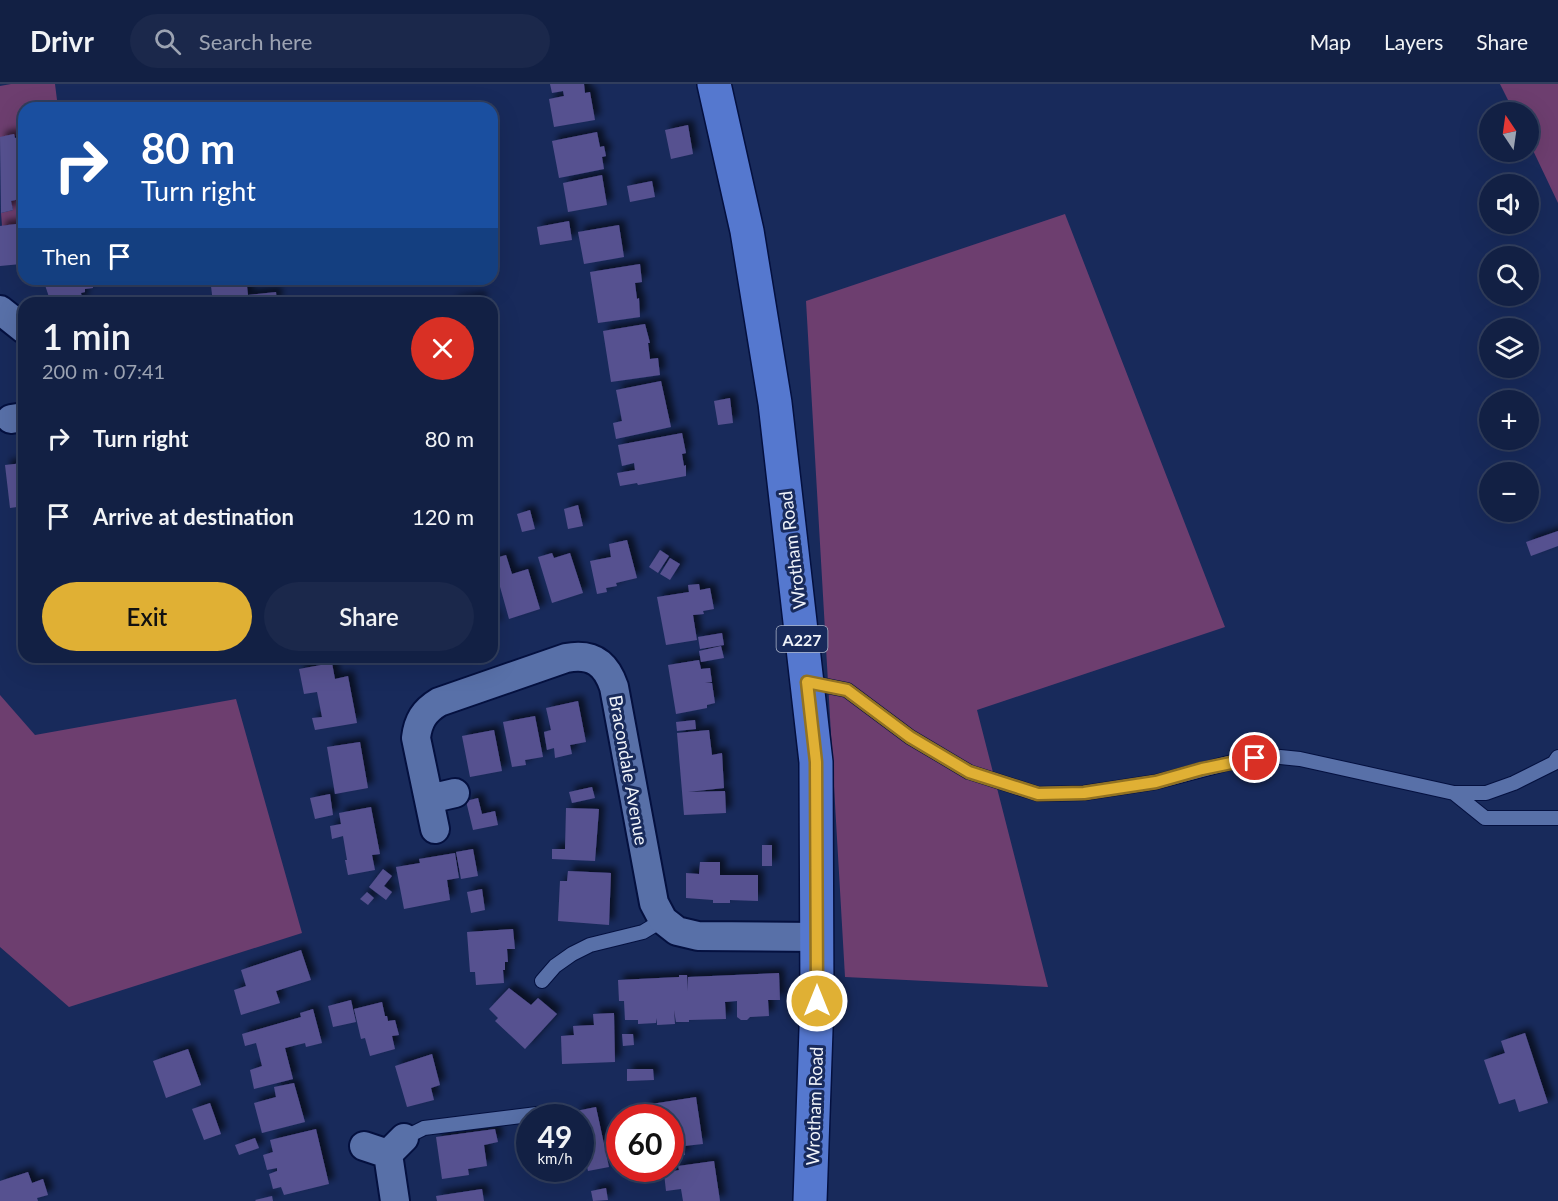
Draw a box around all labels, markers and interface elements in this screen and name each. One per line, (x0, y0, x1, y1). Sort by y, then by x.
search box (130, 14, 550, 68)
text: Drivr (30, 24, 94, 58)
icon: search (151, 25, 184, 58)
text: Search here (199, 28, 312, 55)
text: Map (1310, 29, 1351, 54)
text: Layers (1384, 29, 1443, 54)
text: Share (1476, 29, 1528, 54)
north arrow (1479, 102, 1539, 162)
map controls (1479, 102, 1539, 522)
text: 80 m (141, 123, 235, 173)
icon: right (42, 126, 120, 204)
text: Turn right (141, 174, 256, 207)
button: sound (1479, 174, 1539, 234)
icon: arrive (103, 240, 136, 273)
text: Then (42, 243, 91, 270)
button: search (1479, 246, 1539, 306)
text: 1 min (42, 314, 131, 358)
button: close (411, 317, 474, 380)
button: layers (1479, 318, 1539, 378)
text: 200 m · 07:41 (42, 359, 165, 383)
button: + (1479, 390, 1539, 450)
icon: right (42, 422, 75, 455)
text: Turn right (93, 425, 188, 452)
text: 80 m (425, 425, 474, 452)
button: − (1479, 462, 1539, 522)
street label: Wrotham Road (774, 490, 810, 610)
icon: arrive (42, 500, 75, 533)
text: Arrive at destination (93, 503, 294, 530)
text: 120 m (412, 503, 474, 530)
button: Exit (42, 582, 252, 651)
button: Share (264, 582, 474, 651)
road number: A227 (776, 626, 828, 652)
street label: Bracondale Avenue (605, 693, 653, 847)
pin (1229, 732, 1280, 783)
icon: arrive (1238, 741, 1271, 774)
position arrow (785, 969, 849, 1033)
street label: Wrotham Road (801, 1046, 827, 1166)
speed limit sign: 60 (606, 1104, 684, 1182)
text: 49 (538, 1118, 572, 1154)
text: km/h (537, 1149, 573, 1167)

